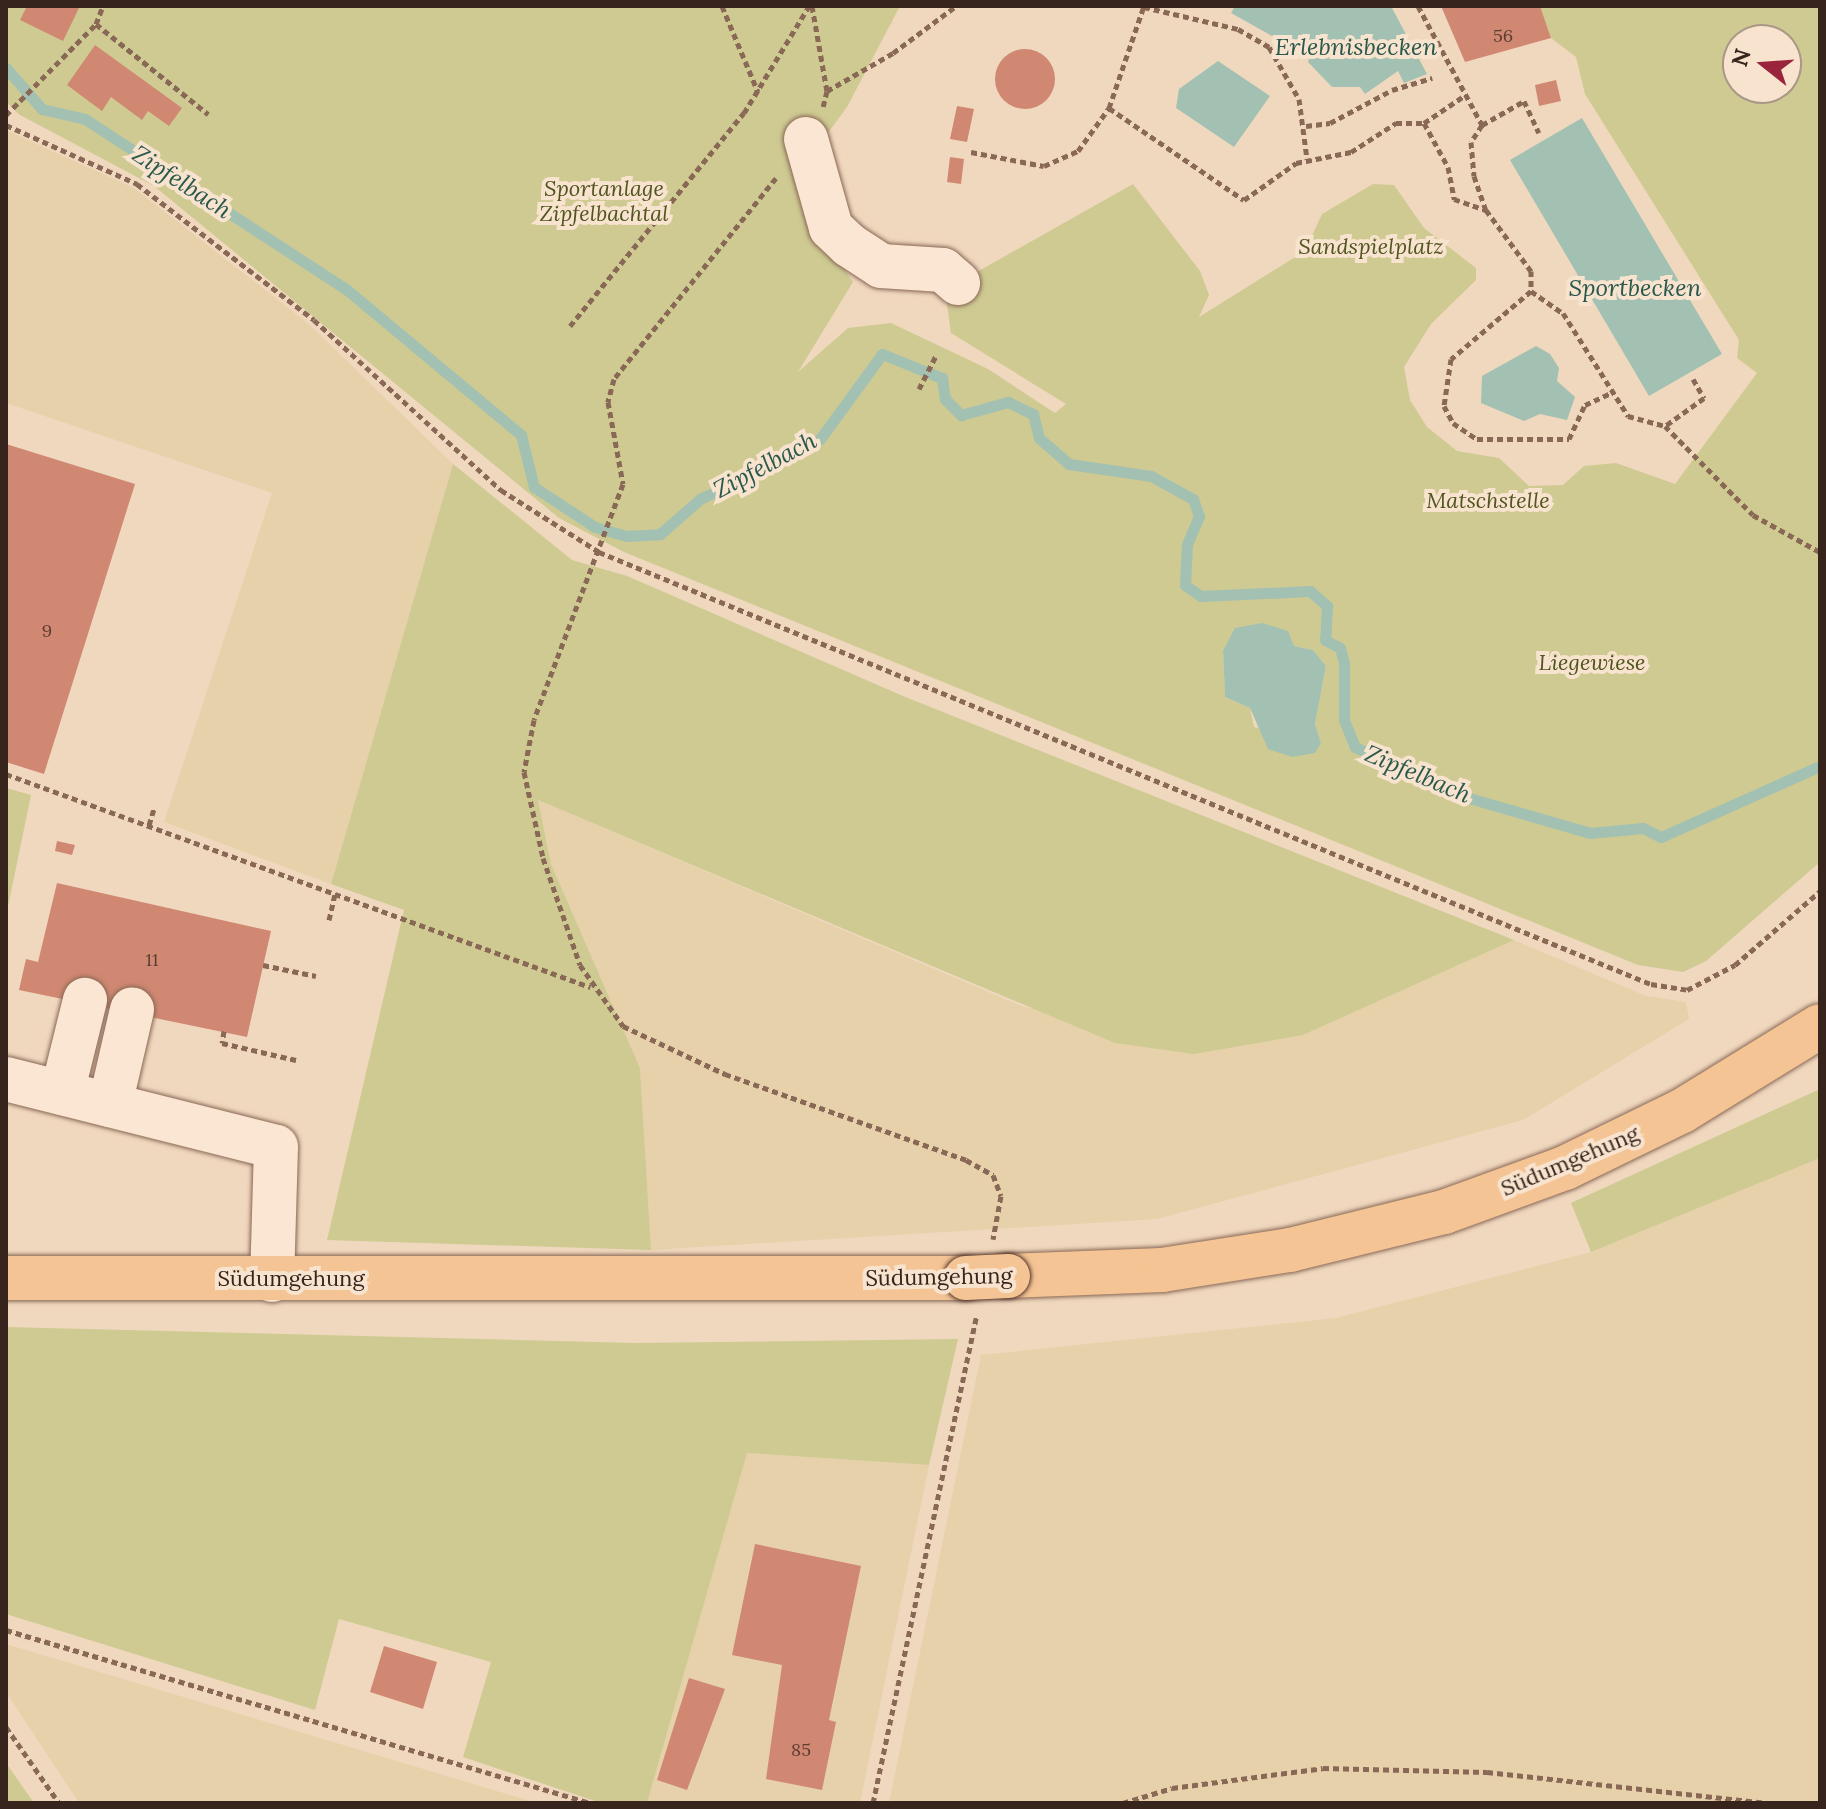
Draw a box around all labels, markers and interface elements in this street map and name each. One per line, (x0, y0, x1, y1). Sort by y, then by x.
north arrow (1722, 24, 1802, 104)
house number: 56 (1493, 25, 1513, 47)
water label: Erlebnisbecken (1275, 33, 1437, 61)
text: N (1725, 45, 1757, 70)
water label: Zipfelbach (127, 139, 237, 225)
park label: Sportanlage Zipfelbachtal (539, 175, 669, 226)
park label: Sandspielplatz (1298, 234, 1444, 260)
water label: Sportbecken (1569, 274, 1701, 302)
water label: Zipfelbach (709, 426, 821, 504)
park label: Matschstelle (1426, 488, 1550, 514)
house number: 9 (42, 620, 52, 642)
park label: Liegewiese (1538, 650, 1646, 676)
water label: Zipfelbach (1361, 739, 1475, 809)
house number: 11 (145, 949, 159, 971)
street label: Südumgehung (1497, 1120, 1643, 1202)
street label: Südumgehung (865, 1263, 1013, 1291)
street label: Südumgehung (217, 1266, 365, 1292)
house number: 85 (791, 1739, 811, 1761)

